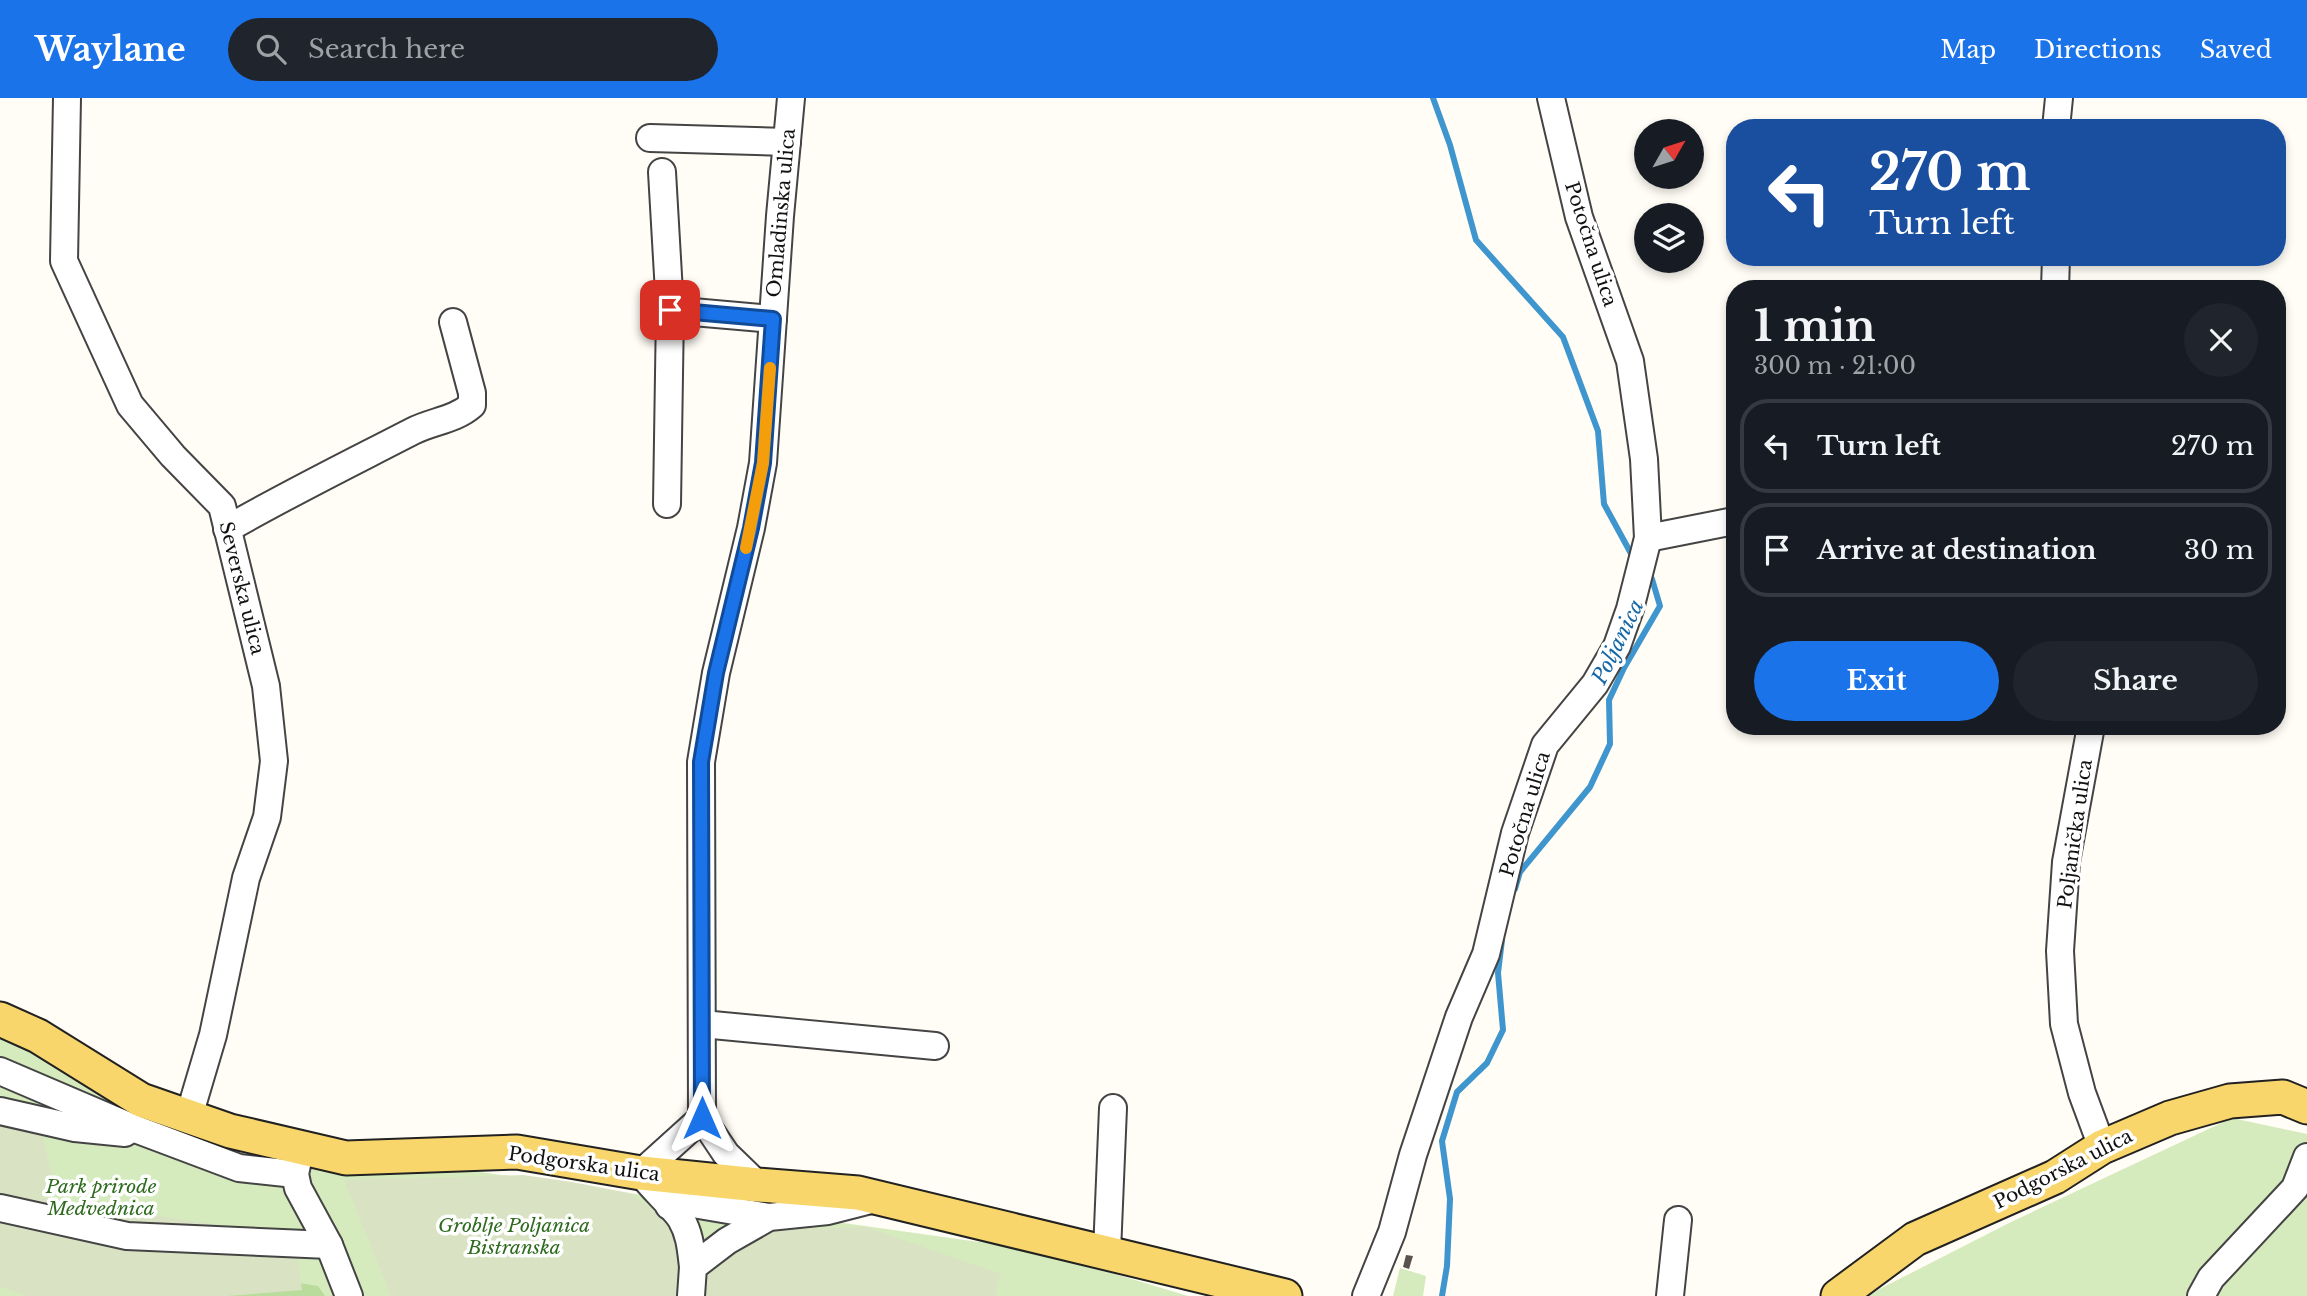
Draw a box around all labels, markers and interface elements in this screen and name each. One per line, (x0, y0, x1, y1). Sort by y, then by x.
search box (228, 18, 718, 81)
text: Waylane (35, 29, 186, 70)
icon: search (252, 30, 290, 68)
text: Search here (308, 33, 465, 65)
text: Map (1940, 35, 1996, 64)
text: Directions (2034, 35, 2162, 64)
text: Saved (2200, 35, 2272, 64)
north arrow (1634, 119, 1704, 189)
map controls (1634, 119, 1704, 273)
street label: Omladinska ulica (762, 127, 800, 299)
text: 270 m (1869, 142, 2030, 203)
icon: left (1754, 147, 1845, 238)
street label: Potočna ulica (1560, 179, 1622, 310)
button: layers (1634, 203, 1704, 273)
text: Turn left (1869, 203, 2015, 243)
pin (640, 280, 700, 340)
icon: arrive (651, 291, 689, 329)
text: 1 min (1754, 300, 1876, 352)
button: close (2184, 303, 2258, 377)
text: 300 m · 21:00 (1754, 352, 1916, 380)
icon: left (1758, 427, 1796, 465)
text: Turn left (1817, 430, 1941, 462)
text: 270 m (2171, 430, 2254, 462)
street label: Severska ulica (214, 519, 270, 657)
icon: arrive (1758, 531, 1796, 569)
text: Arrive at destination (1817, 534, 2097, 566)
text: 30 m (2184, 534, 2254, 566)
water label: Poljanica (1586, 595, 1650, 690)
button: Exit (1754, 641, 1999, 721)
button: Share (2013, 641, 2258, 721)
street label: Potočna ulica (1495, 748, 1555, 879)
street label: Poljanička ulica (2053, 757, 2097, 910)
position arrow (665, 1081, 739, 1155)
street label: Podgorska ulica (1990, 1124, 2137, 1214)
street label: Podgorska ulica (507, 1142, 662, 1186)
park label: Park prirode Medvednica (45, 1175, 157, 1220)
park label: Groblje Poljanica Bistranska (438, 1214, 590, 1259)

